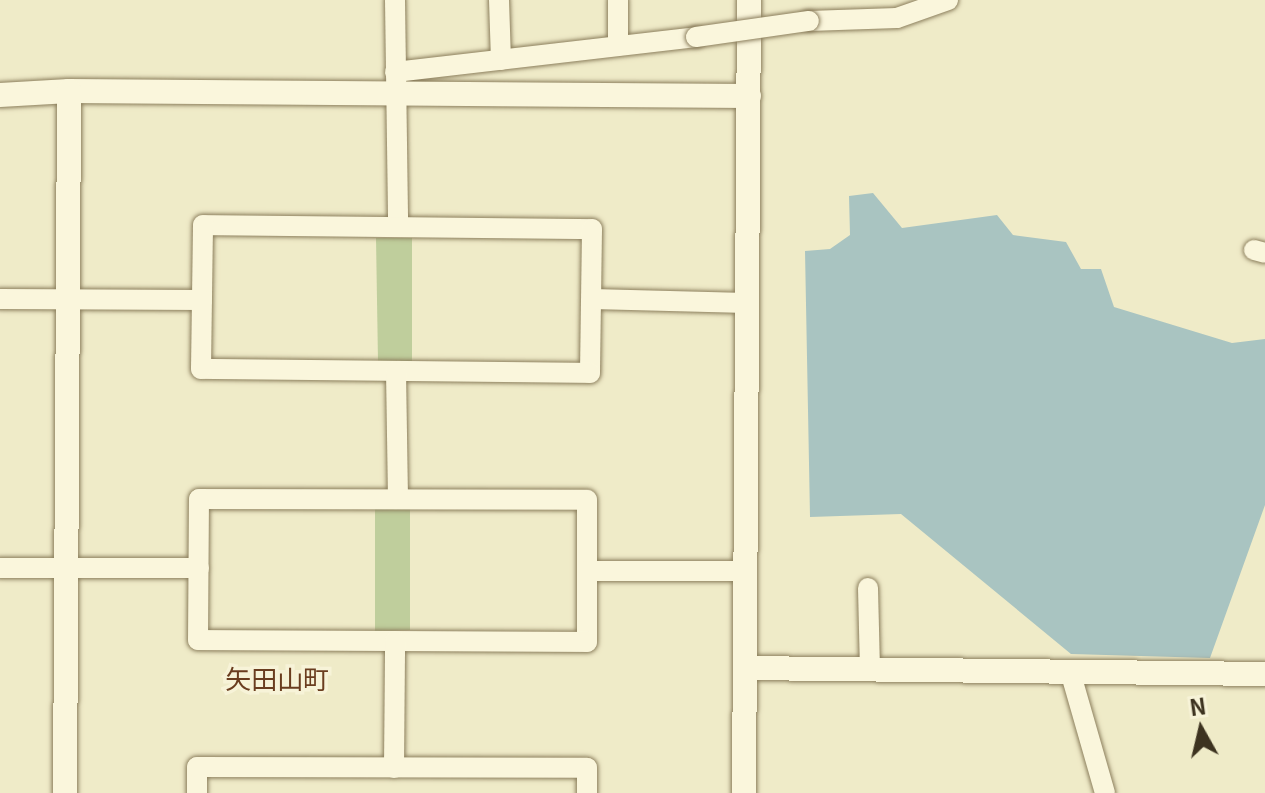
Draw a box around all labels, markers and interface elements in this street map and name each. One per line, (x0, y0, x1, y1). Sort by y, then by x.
district label: 矢田山町 (225, 662, 329, 694)
text: N (1187, 688, 1208, 722)
north arrow (1161, 689, 1241, 769)

